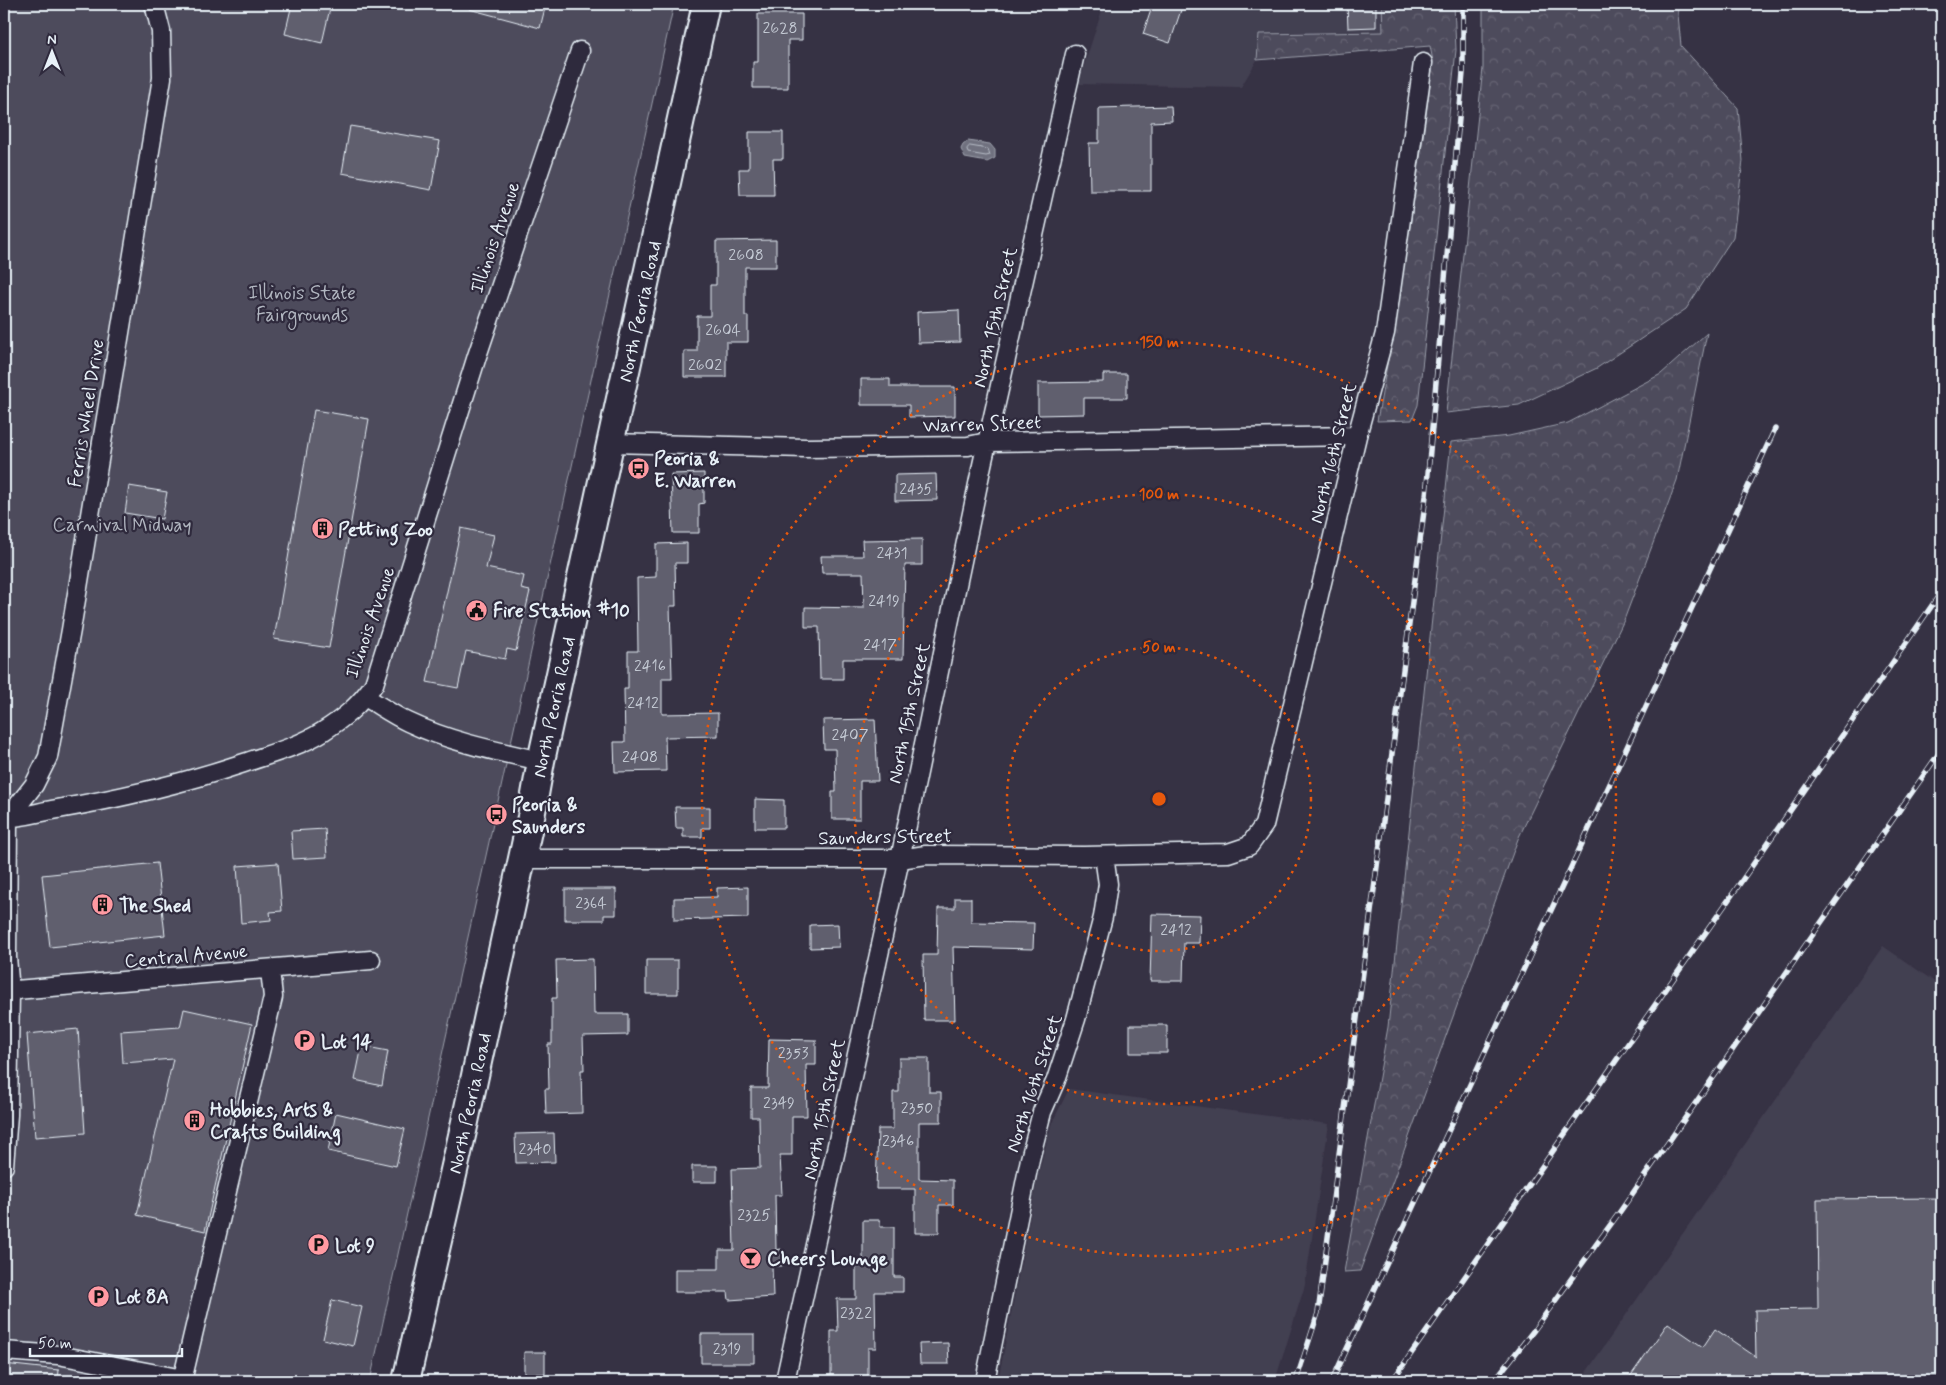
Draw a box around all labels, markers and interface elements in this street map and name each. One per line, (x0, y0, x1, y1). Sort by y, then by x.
house number: 2628 (762, 18, 798, 39)
north arrow (28, 28, 78, 78)
text: N (47, 31, 57, 49)
street label: Illinois Avenue (465, 178, 526, 297)
street label: North Peoria Road (613, 239, 668, 384)
house number: 2608 (728, 245, 764, 266)
street label: North 15th Street (967, 245, 1024, 390)
park label: Illinois State Fairgrounds (248, 281, 356, 330)
house number: 2604 (705, 320, 741, 341)
text: 150 m (1139, 333, 1179, 353)
street label: Ferris Wheel Drive (62, 337, 111, 489)
house number: 2602 (688, 355, 722, 376)
street label: North 16th Street (1304, 381, 1363, 526)
street label: Warren Street (922, 410, 1042, 439)
place label: Peoria & E. Warren (654, 447, 736, 494)
bus stop icon: Peoria & E. Warren (626, 457, 650, 481)
house number: 2435 (899, 479, 933, 500)
text: 100 m (1139, 485, 1179, 505)
park label: Carnival Midway (53, 513, 191, 538)
building icon: Petting Zoo (310, 517, 334, 541)
place label: Petting Zoo (338, 518, 433, 546)
house number: 2431 (876, 543, 908, 564)
street label: Illinois Avenue (340, 563, 401, 682)
house number: 2419 (868, 591, 900, 612)
public building icon: Fire Station #10 (465, 598, 489, 622)
place label: Fire Station #10 (493, 598, 630, 624)
street label: North Peoria Road (527, 634, 582, 780)
house number: 2417 (863, 635, 897, 656)
text: 50 m (1142, 638, 1176, 658)
street label: North 15th Street (882, 641, 937, 786)
house number: 2416 (634, 656, 666, 677)
house number: 2412 (627, 693, 659, 714)
house number: 2407 (832, 725, 869, 746)
house number: 2408 (622, 747, 658, 768)
centre of rings (1150, 790, 1168, 808)
place label: Peoria & Saunders (512, 793, 586, 840)
bus stop icon: Peoria & Saunders (484, 803, 508, 827)
street label: Saunders Street (818, 824, 952, 851)
building icon: The Shed (91, 893, 115, 917)
house number: 2364 (575, 893, 607, 914)
place label: The Shed (119, 894, 191, 919)
house number: 2412 (1160, 920, 1192, 941)
street label: Central Avenue (123, 939, 249, 974)
street label: North 16th Street (1000, 1011, 1069, 1156)
parking icon: Lot 14 (293, 1029, 317, 1053)
place label: Lot 14 (321, 1030, 372, 1055)
street label: North Peoria Road (443, 1030, 498, 1176)
street label: North 15th Street (797, 1037, 852, 1182)
house number: 2353 (778, 1043, 808, 1064)
house number: 2349 (763, 1093, 795, 1114)
place label: Hobbies, Arts & Crafts Building (210, 1098, 341, 1146)
house number: 2350 (901, 1098, 933, 1119)
building icon: Hobbies, Arts & Crafts Building (182, 1108, 206, 1132)
house number: 2346 (882, 1131, 914, 1152)
house number: 2340 (519, 1139, 552, 1160)
house number: 2325 (737, 1205, 771, 1226)
parking icon: Lot 9 (307, 1233, 331, 1257)
place label: Lot 9 (335, 1234, 376, 1259)
bar icon: Cheers Lounge (739, 1246, 763, 1270)
place label: Cheers Lounge (767, 1247, 888, 1273)
parking icon: Lot 8A (87, 1284, 111, 1308)
place label: Lot 8A (115, 1285, 169, 1310)
house number: 2322 (840, 1303, 872, 1324)
scale bar (30, 1325, 182, 1357)
text: 50 m (38, 1334, 72, 1354)
house number: 2319 (713, 1339, 741, 1360)

